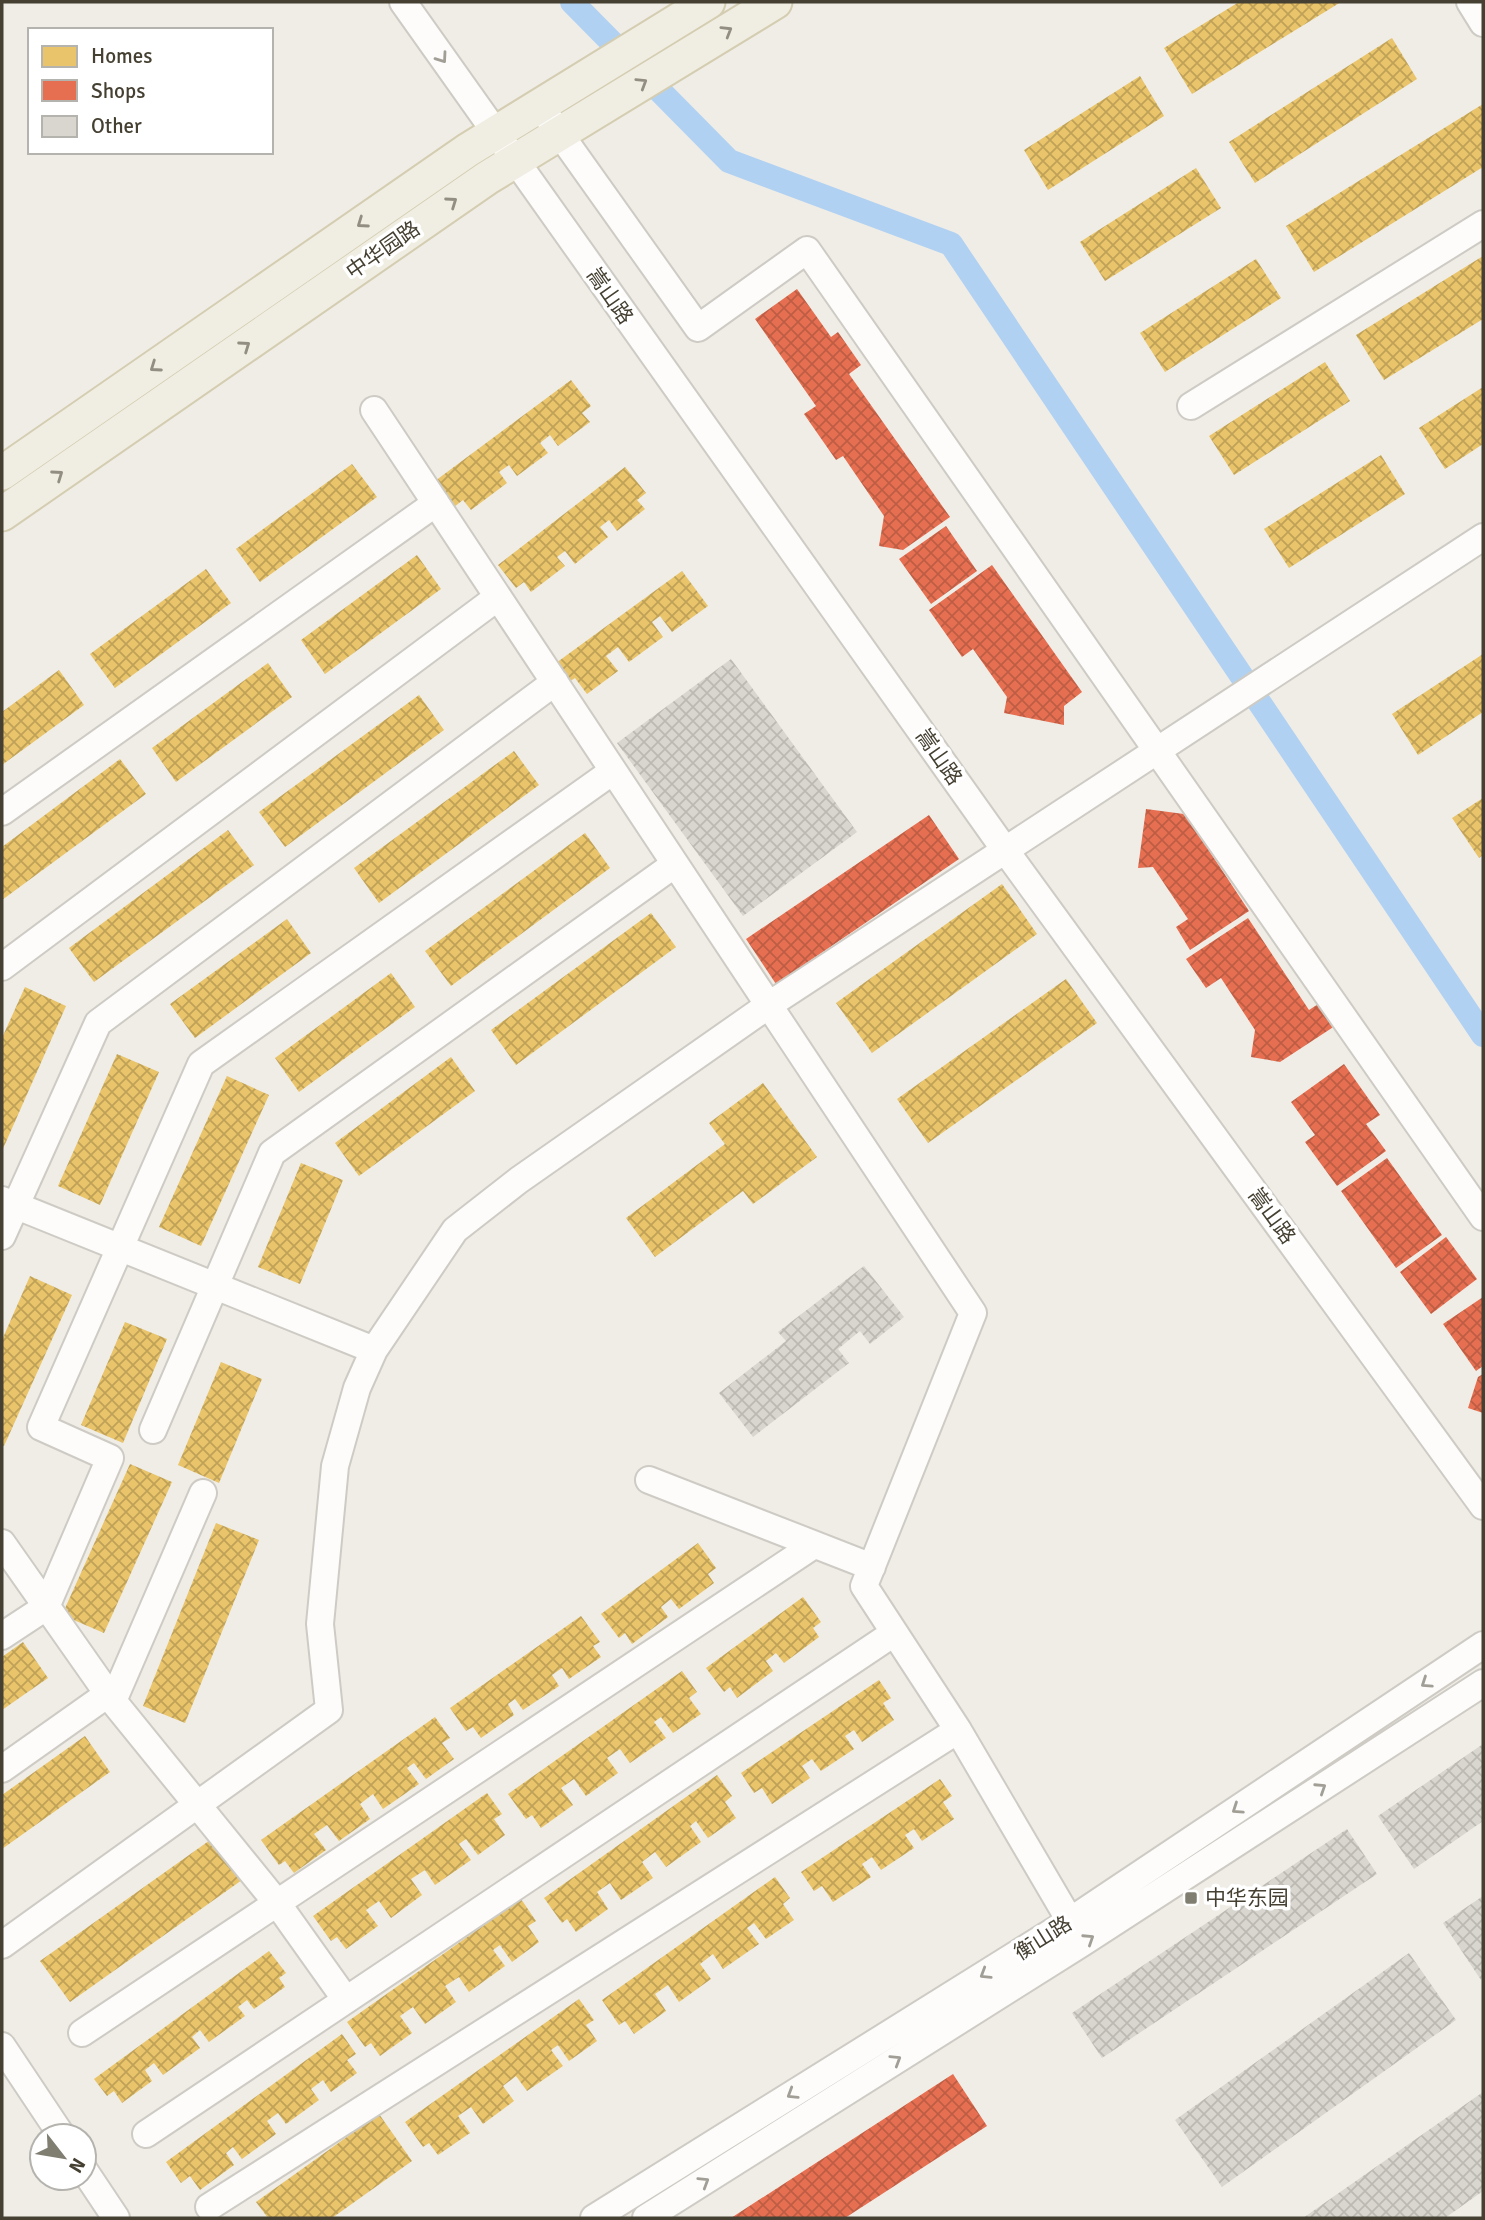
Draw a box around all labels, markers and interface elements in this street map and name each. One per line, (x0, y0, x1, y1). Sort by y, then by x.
one-way arrow (720, 26, 733, 39)
legend (28, 28, 273, 154)
text: Homes (91, 43, 153, 69)
one-way arrow (434, 50, 446, 63)
text: Shops (91, 78, 145, 104)
one-way arrow (634, 79, 647, 92)
text: Other (91, 113, 142, 139)
one-way arrow (444, 198, 457, 210)
street label: 中华园路 (341, 215, 425, 285)
one-way arrow (357, 215, 370, 227)
street label: 嵩山路 (581, 263, 639, 329)
one-way arrow (237, 341, 250, 354)
one-way arrow (150, 359, 163, 371)
one-way arrow (50, 471, 63, 483)
street label: 嵩山路 (910, 724, 968, 790)
street label: 嵩山路 (1243, 1183, 1301, 1249)
one-way arrow (1421, 1675, 1434, 1688)
one-way arrow (1313, 1784, 1326, 1797)
one-way arrow (1232, 1801, 1245, 1813)
place label: 中华东园 (1205, 1885, 1289, 1911)
marker: 中华东园 (1183, 1890, 1199, 1906)
street label: 衡山路 (1009, 1910, 1077, 1966)
one-way arrow (1081, 1934, 1094, 1947)
one-way arrow (980, 1965, 993, 1978)
one-way arrow (889, 2056, 902, 2069)
one-way arrow (787, 2086, 800, 2099)
north arrow (28, 2122, 98, 2192)
text: N (63, 2153, 90, 2177)
one-way arrow (696, 2177, 709, 2190)

